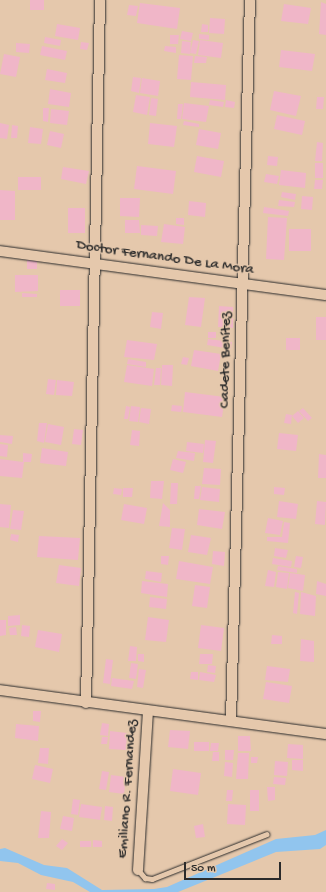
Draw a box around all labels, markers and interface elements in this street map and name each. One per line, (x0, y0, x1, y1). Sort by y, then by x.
street label: Doctor Fernando De La Mora (75, 237, 255, 279)
street label: Cadete Benítez (216, 312, 236, 408)
street label: Emiliano R. Fernandez (114, 719, 142, 859)
scale bar (186, 854, 283, 880)
text: 50 m (191, 862, 216, 876)

